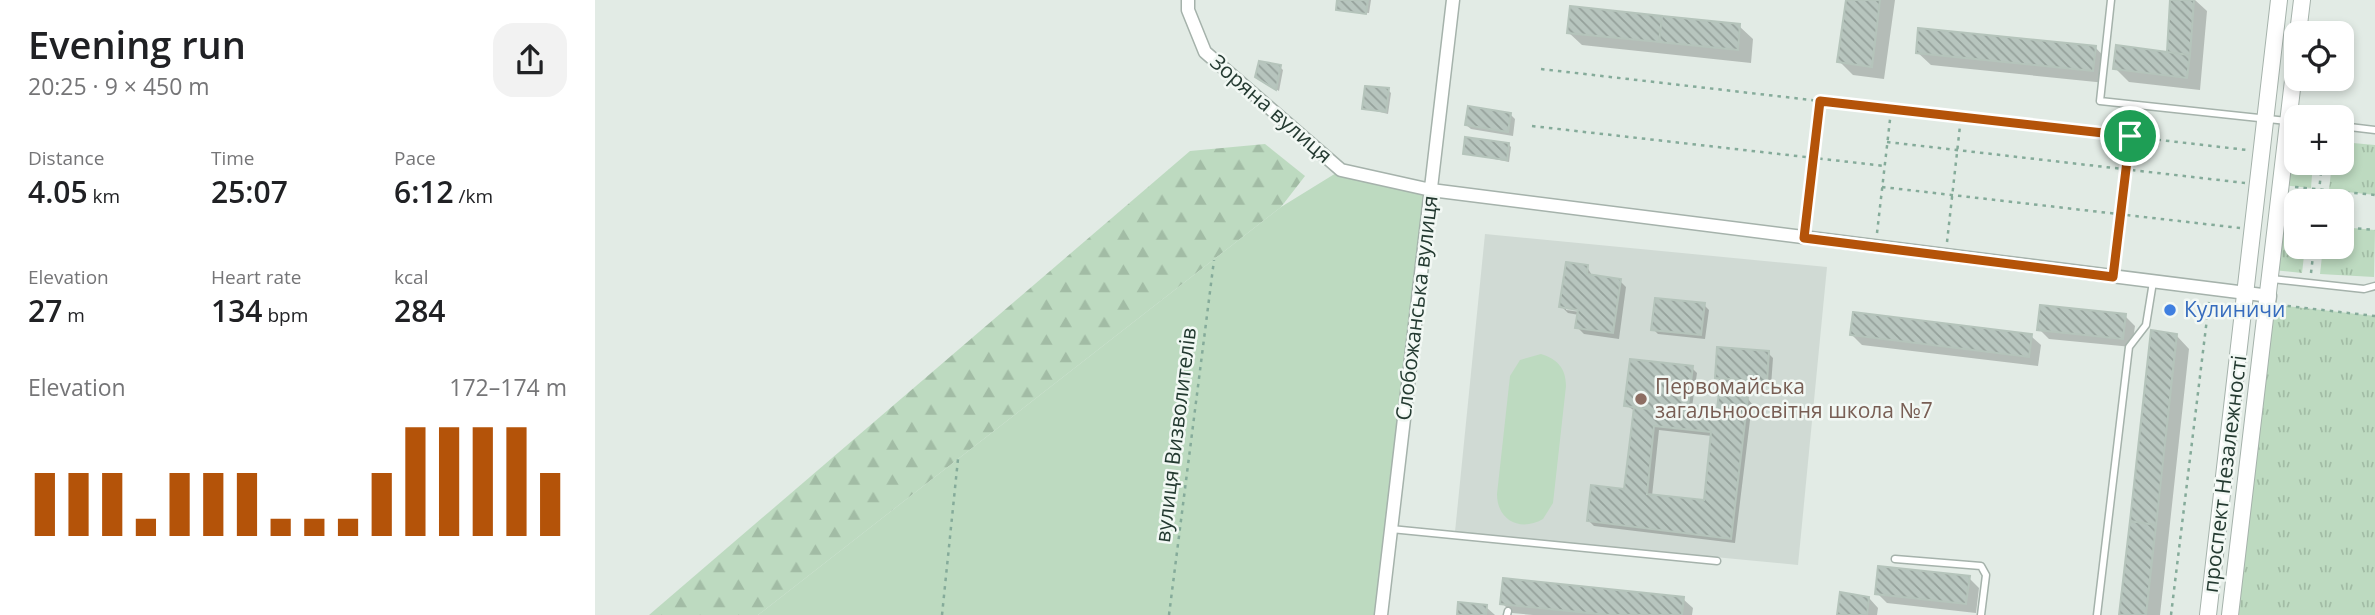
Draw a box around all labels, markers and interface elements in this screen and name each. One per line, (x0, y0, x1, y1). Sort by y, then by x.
text: Evening run (28, 18, 246, 70)
map controls (2284, 21, 2354, 259)
button: locate (2284, 21, 2354, 91)
button: share (493, 23, 567, 97)
street label: Зоряна вулиця (1205, 48, 1338, 169)
text: 20:25 · 9 × 450 m (28, 70, 210, 102)
button: + (2284, 105, 2354, 175)
pin (2100, 106, 2160, 166)
icon: arrive (2111, 117, 2149, 155)
text: Distance (28, 145, 104, 171)
text: Time (211, 145, 255, 171)
text: Pace (394, 145, 436, 171)
text: 4.05 (28, 171, 88, 212)
text: 25:07 (211, 171, 288, 212)
text: 6:12 (394, 171, 454, 212)
text: km (88, 183, 120, 209)
text: /km (454, 183, 493, 209)
button: − (2284, 189, 2354, 259)
street label: Слобожанська вулиця (1388, 194, 1444, 422)
text: Elevation (28, 264, 109, 290)
text: Heart rate (211, 264, 301, 290)
text: kcal (394, 264, 428, 290)
text: 27 (28, 290, 62, 331)
text: 134 (211, 290, 262, 331)
text: 284 (394, 290, 445, 331)
place label: Кулиничи (2184, 295, 2285, 323)
text: m (62, 302, 85, 328)
text: bpm (262, 302, 308, 328)
marker: Кулиничи (2162, 302, 2178, 318)
street label: вулиця Визволителів (1148, 326, 1202, 544)
street label: проспект Незалежності (2196, 354, 2252, 594)
text: Elevation (28, 371, 126, 403)
text: 172–174 m (449, 371, 567, 403)
place label: Первомайська загальноосвітня школа №7 (1655, 372, 1933, 424)
marker: Первомайська загальноосвітня школа №7 (1633, 391, 1649, 407)

